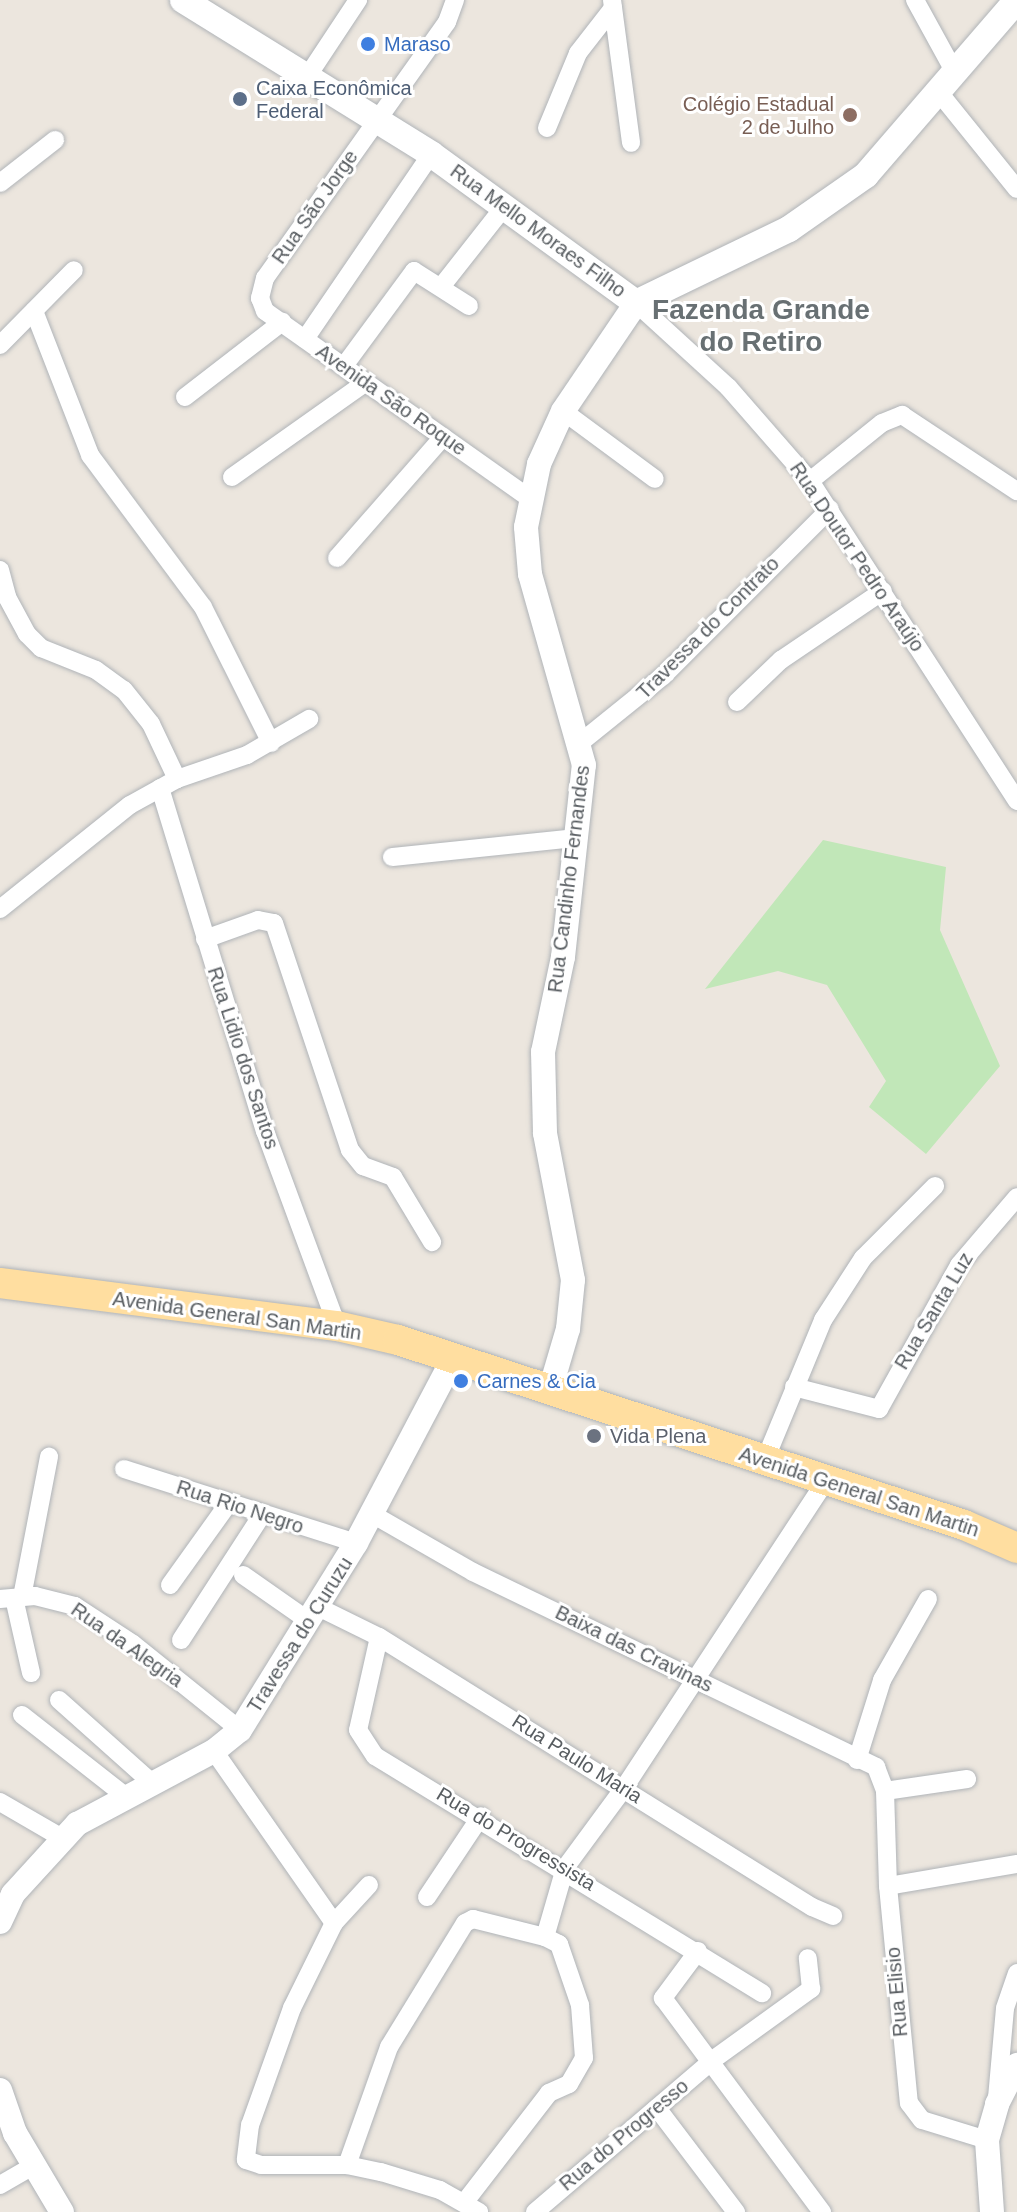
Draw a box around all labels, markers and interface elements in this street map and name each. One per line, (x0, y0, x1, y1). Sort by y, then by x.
place label: Maraso (384, 32, 451, 56)
marker: Maraso (359, 35, 377, 53)
place label: Caixa Econômica Federal (256, 76, 412, 123)
marker: Caixa Econômica Federal (231, 90, 249, 108)
place label: Colégio Estadual 2 de Julho (683, 92, 834, 139)
marker: Colégio Estadual 2 de Julho (841, 106, 859, 124)
street label: Rua São Jorge (267, 145, 363, 269)
street label: Rua Mello Moraes Filho (446, 159, 630, 303)
district label: Fazenda Grande do Retiro (652, 293, 870, 359)
street label: Avenida São Roque (311, 339, 471, 461)
street label: Rua Doutor Pedro Araújo (784, 457, 930, 657)
street label: Travessa do Contrato (632, 552, 784, 704)
street label: Rua Candinho Fernandes (543, 764, 595, 994)
street label: Rua Lidio dos Santos (202, 964, 284, 1152)
street label: Rua Santa Luz (890, 1248, 978, 1374)
street label: Avenida General San Martin (111, 1287, 363, 1345)
place label: Carnes & Cia (477, 1369, 596, 1393)
marker: Carnes & Cia (452, 1372, 470, 1390)
place label: Vida Plena (610, 1424, 706, 1448)
marker: Vida Plena (585, 1427, 603, 1445)
street label: Avenida General San Martin (736, 1442, 982, 1542)
street label: Rua Rio Negro (173, 1475, 307, 1539)
street label: Travessa do Curuzu (242, 1553, 358, 1717)
street label: Rua da Alegria (66, 1597, 188, 1693)
street label: Baixa das Cravinas (551, 1600, 717, 1698)
street label: Rua Paulo Maria (507, 1709, 647, 1809)
street label: Rua do Progressista (432, 1782, 600, 1896)
street label: Rua Elisio (881, 1946, 913, 2038)
street label: Rua do Progresso (555, 2074, 693, 2196)

